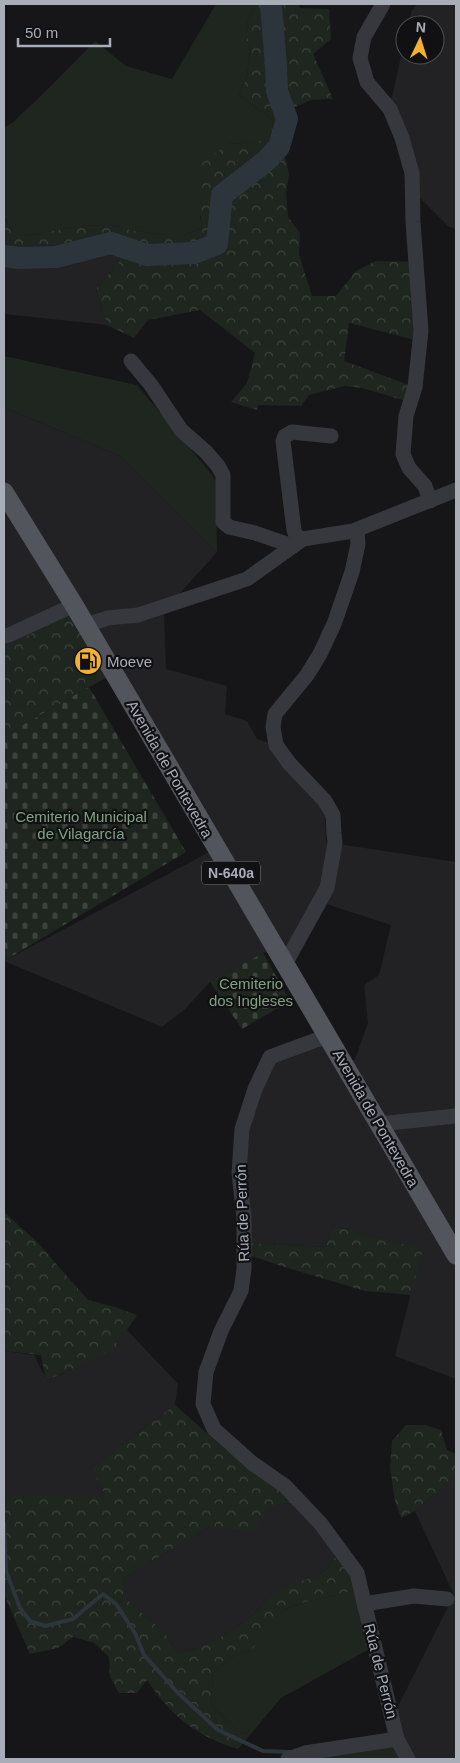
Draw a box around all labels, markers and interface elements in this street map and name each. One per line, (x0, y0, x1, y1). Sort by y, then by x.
scale bar (18, 15, 110, 47)
north arrow (395, 15, 445, 65)
text: N (415, 19, 427, 35)
text: 50 m (25, 24, 58, 41)
fuel station icon: Moeve (73, 646, 103, 676)
place label: Moeve (107, 653, 152, 670)
street label: Avenida de Pontevedra (124, 697, 217, 841)
park label: Cemiterio Municipal de Vilagarcía (15, 808, 147, 842)
road number: N-640a (202, 861, 260, 884)
park label: Cemiterio dos Ingleses (209, 975, 293, 1009)
street label: Avenida de Pontevedra (330, 1046, 423, 1190)
street label: Rúa de Perrón (232, 1164, 252, 1262)
street label: Rúa de Perrón (361, 1622, 401, 1720)

